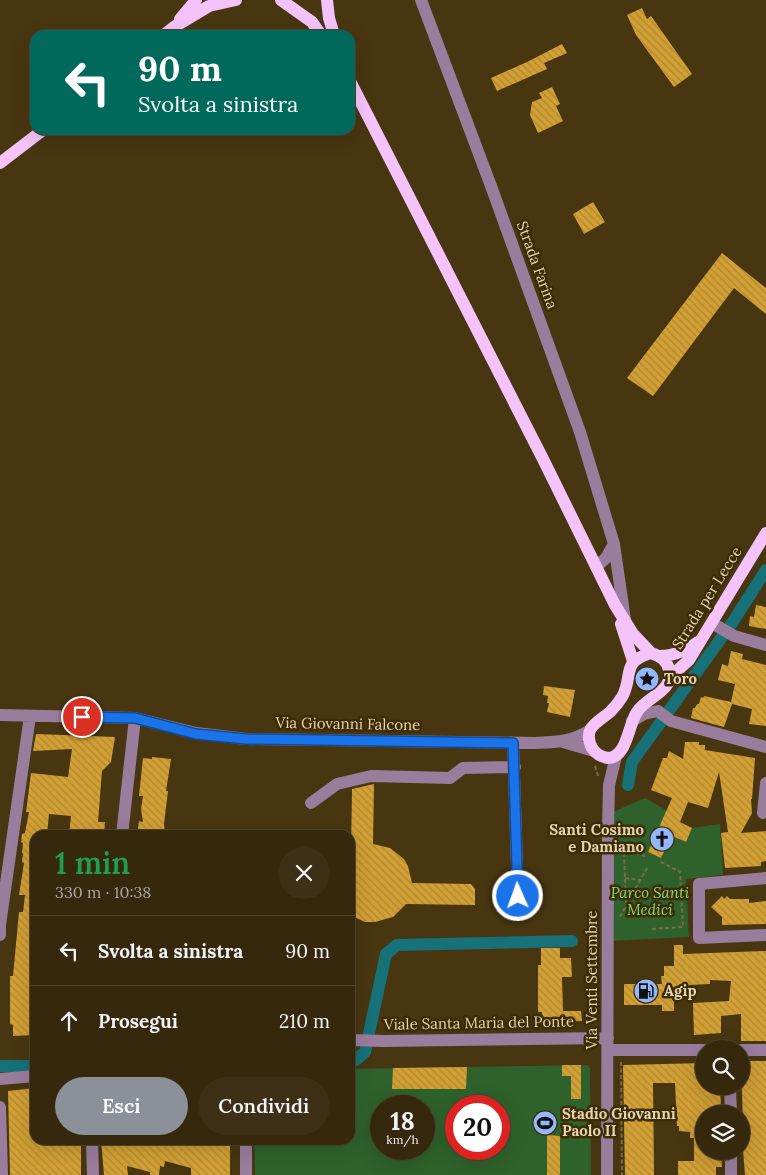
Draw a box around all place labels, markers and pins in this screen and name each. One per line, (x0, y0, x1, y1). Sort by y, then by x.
place icon: Toro (634, 666, 660, 692)
place label: Toro (664, 669, 698, 688)
pin (61, 696, 103, 738)
place label: Santi Cosimo e Damiano (549, 820, 645, 856)
church icon: Santi Cosimo e Damiano (649, 826, 675, 852)
fuel station icon: Agip (633, 978, 659, 1004)
place label: Agip (664, 981, 697, 1000)
place label: Stadio Giovanni Paolo II (562, 1104, 676, 1140)
sports icon: Stadio Giovanni Paolo II (532, 1110, 558, 1136)

